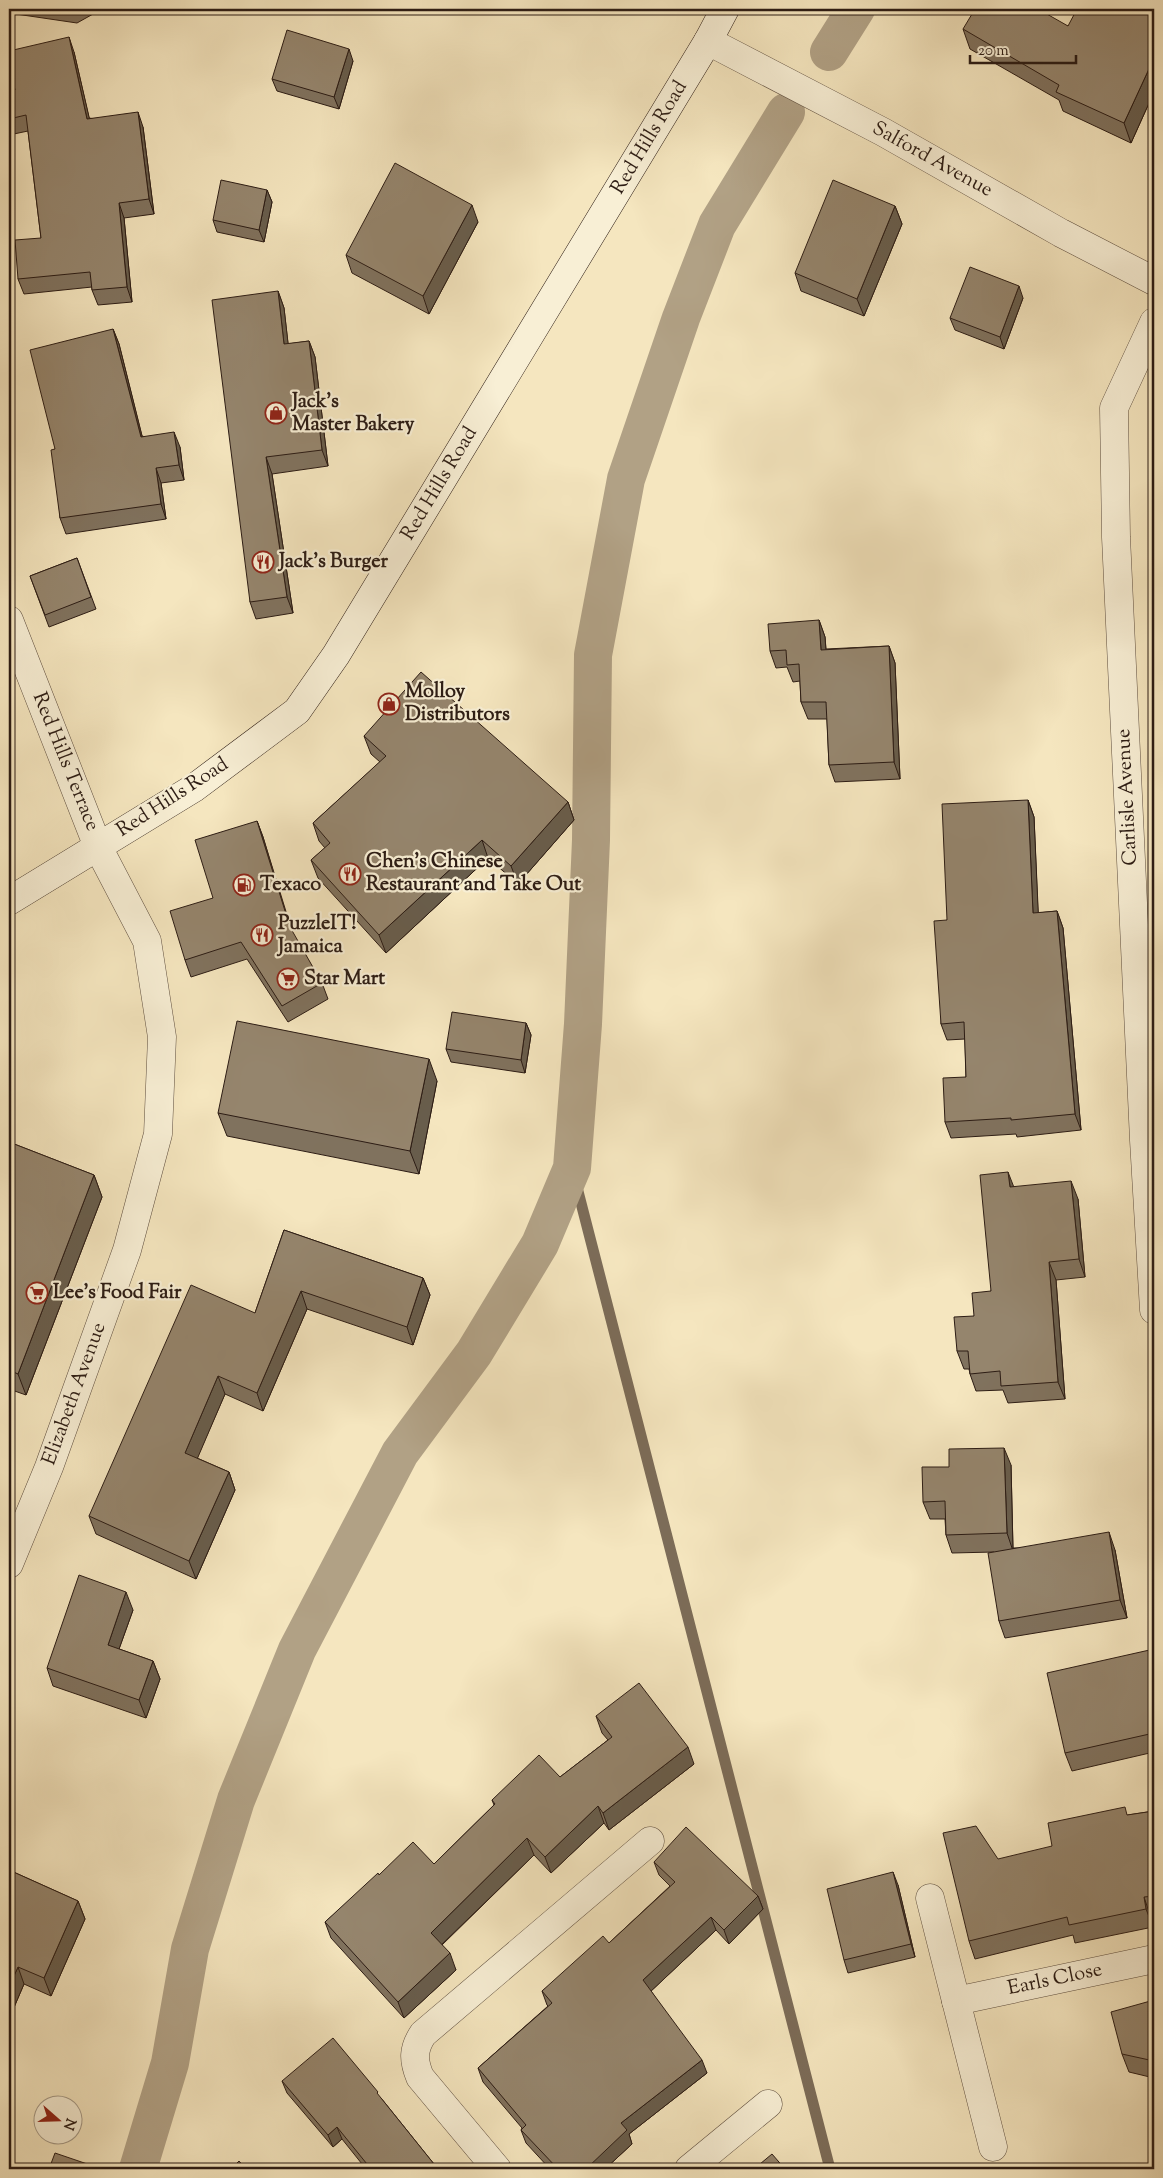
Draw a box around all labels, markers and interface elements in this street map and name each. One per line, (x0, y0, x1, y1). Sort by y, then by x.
scale bar (970, 32, 1077, 64)
text: 20 m (978, 41, 1009, 62)
street label: Red Hills Road (605, 75, 695, 201)
street label: Salford Avenue (866, 115, 998, 205)
place label: Jack's Master Bakery (290, 388, 415, 440)
shop icon: Jack's Master Bakery (264, 401, 288, 425)
street label: Red Hills Road (395, 421, 485, 547)
place label: Jack's Burger (277, 548, 389, 577)
restaurant icon: Jack's Burger (251, 550, 275, 574)
place label: Molloy Distributors (405, 678, 510, 730)
street label: Red Hills Terrace (24, 688, 106, 836)
shop icon: Molloy Distributors (377, 692, 401, 716)
street label: Carlisle Avenue (1110, 728, 1146, 866)
street label: Red Hills Road (111, 751, 235, 845)
place label: Chen's Chinese Restaurant and Take Out (366, 848, 581, 900)
restaurant icon: Chen's Chinese Restaurant and Take Out (338, 862, 362, 886)
place label: Texaco (260, 871, 321, 900)
fuel station icon: Texaco (232, 873, 256, 897)
place label: PuzzleIT! Jamaica (276, 910, 356, 962)
restaurant icon: PuzzleIT! Jamaica (250, 923, 274, 947)
place label: Star Mart (304, 965, 385, 994)
supermarket icon: Star Mart (276, 967, 300, 991)
place label: Lee's Food Fair (53, 1279, 182, 1308)
supermarket icon: Lee's Food Fair (25, 1281, 49, 1305)
street label: Elizabeth Avenue (36, 1319, 114, 1469)
street label: Earls Close (1005, 1956, 1105, 2004)
north arrow (32, 2096, 82, 2146)
text: N (57, 2115, 80, 2132)

